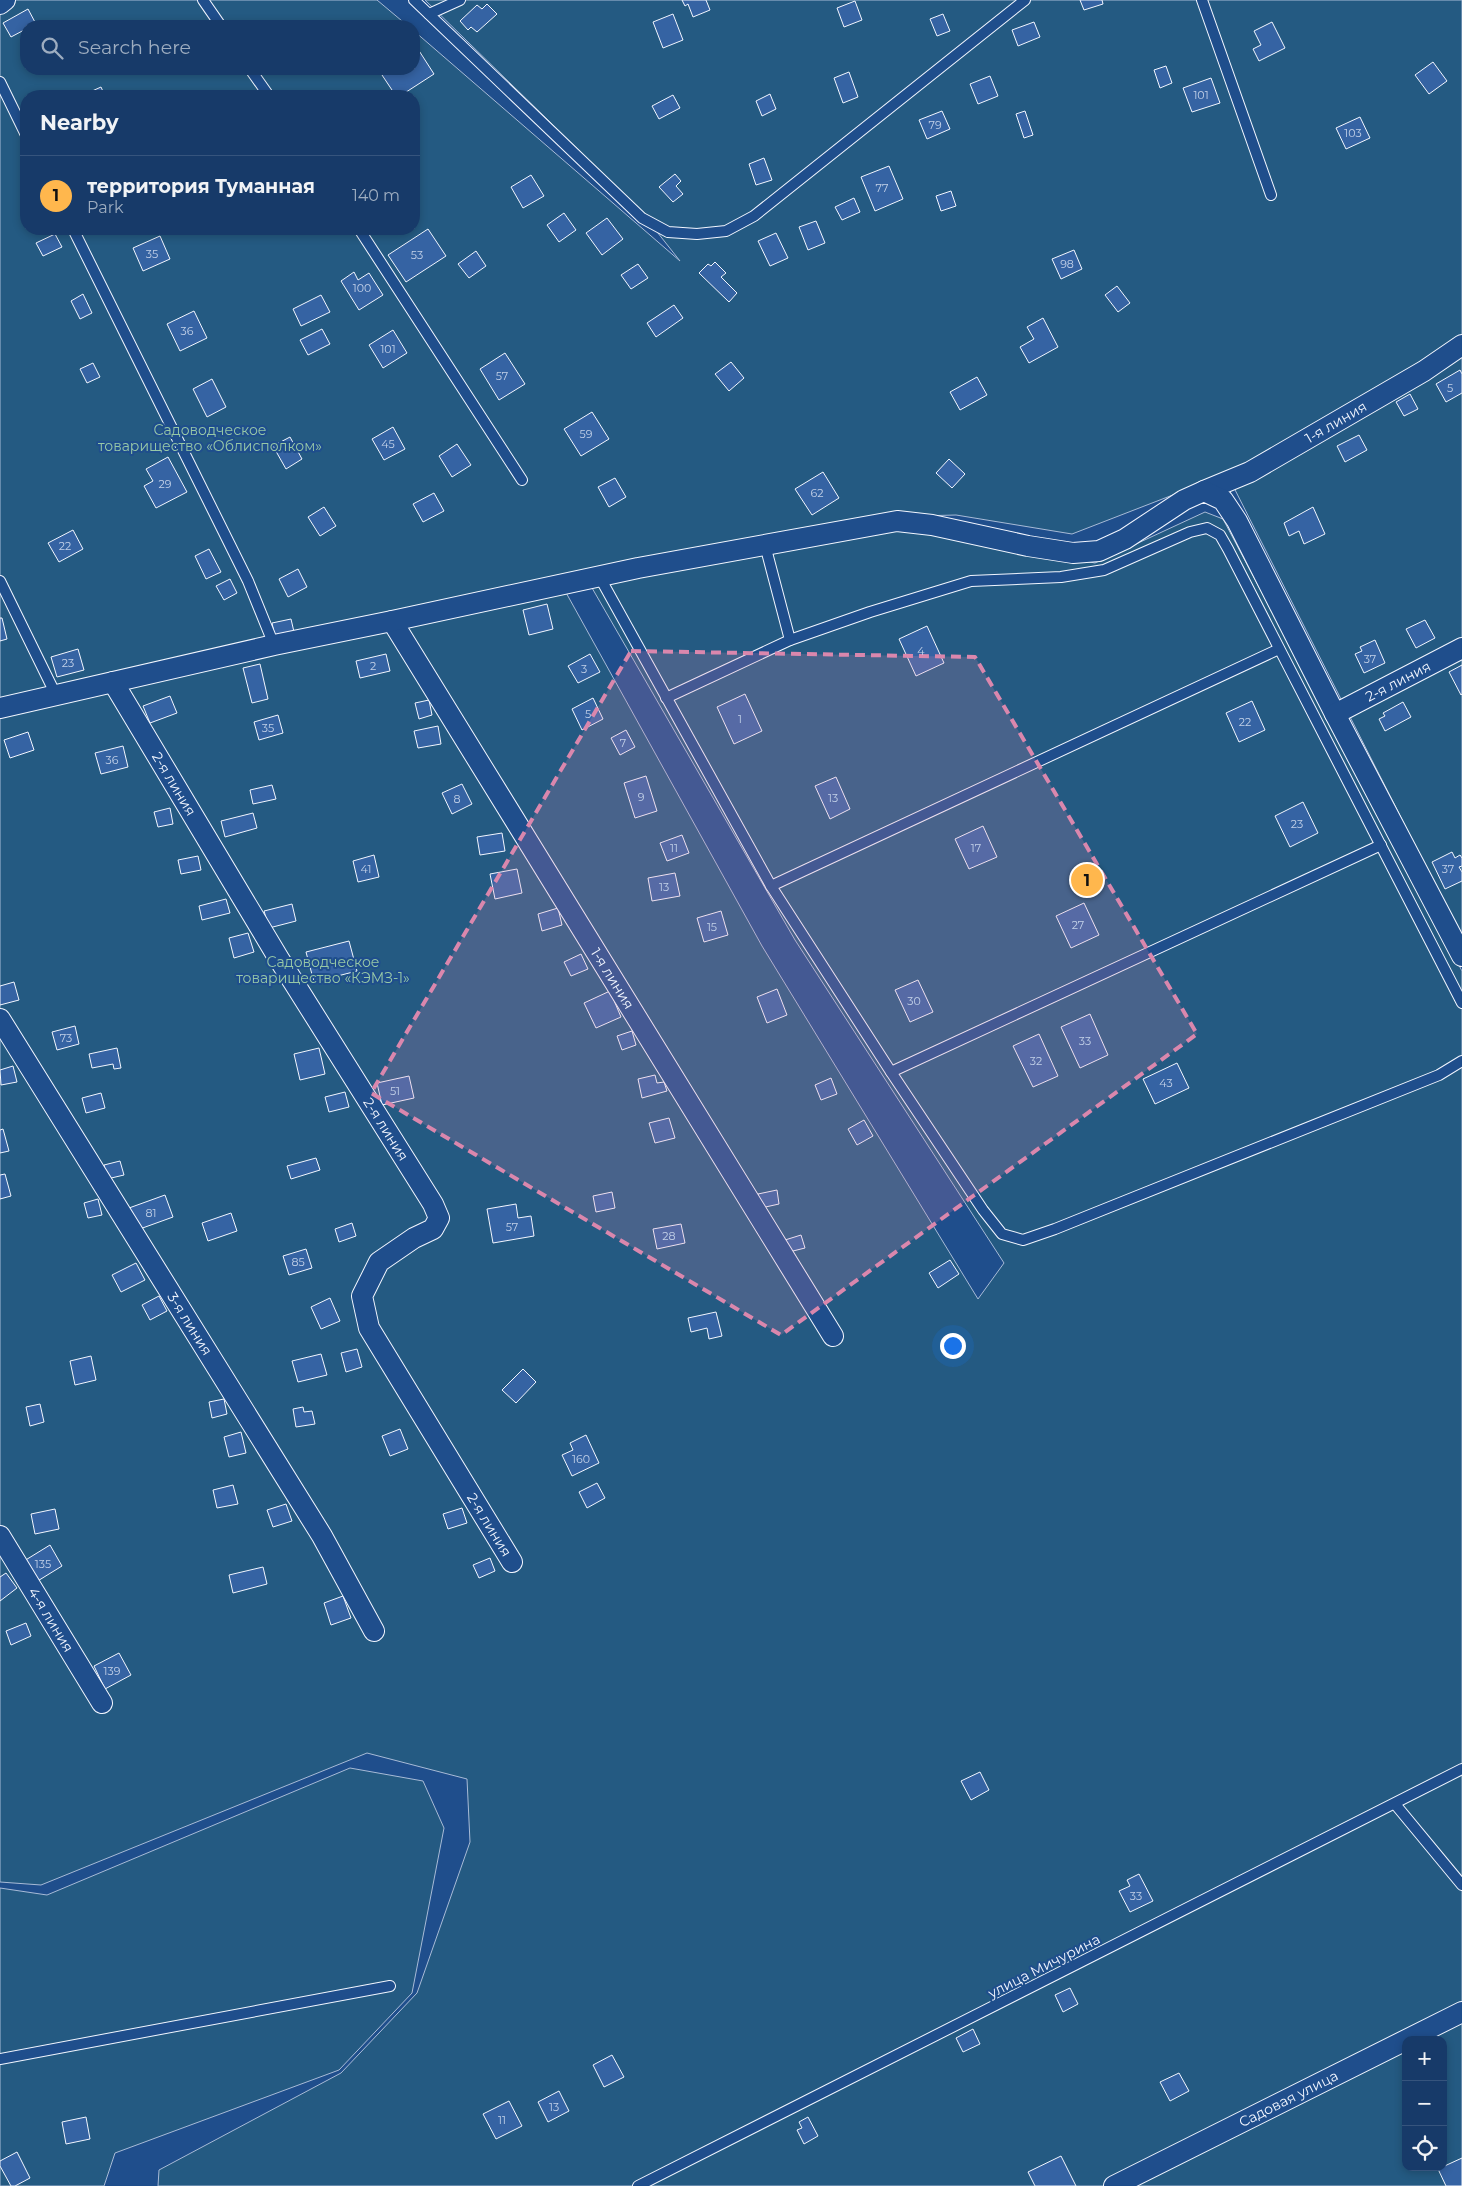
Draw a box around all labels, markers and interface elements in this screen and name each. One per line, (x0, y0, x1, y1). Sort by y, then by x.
search box (20, 20, 420, 75)
icon: search (38, 34, 66, 62)
text: Search here (78, 36, 191, 59)
house number: 101 (1193, 88, 1209, 102)
text: Nearby (40, 110, 119, 135)
house number: 79 (928, 118, 942, 132)
house number: 103 (1344, 126, 1362, 140)
text: территория Туманная (87, 175, 315, 198)
house number: 77 (876, 181, 888, 195)
text: 1 (53, 186, 59, 205)
text: 140 m (352, 186, 400, 205)
text: Park (87, 198, 124, 217)
house number: 35 (146, 247, 158, 261)
house number: 53 (411, 248, 423, 262)
house number: 98 (1060, 257, 1074, 271)
house number: 100 (353, 281, 371, 295)
house number: 36 (181, 324, 194, 338)
house number: 101 (380, 342, 396, 356)
house number: 57 (496, 369, 508, 383)
house number: 5 (1447, 381, 1453, 395)
street label: 1-я линия (1302, 397, 1370, 447)
park label: Садоводческое товарищество «Облисполком» (98, 421, 322, 455)
house number: 59 (580, 427, 593, 441)
house number: 45 (381, 437, 395, 451)
house number: 29 (159, 477, 172, 491)
house number: 62 (811, 486, 823, 500)
house number: 22 (59, 539, 71, 553)
house number: 4 (917, 644, 925, 658)
house number: 37 (1364, 652, 1376, 666)
house number: 23 (62, 656, 74, 670)
street label: 2-я линия (1362, 657, 1434, 706)
house number: 2 (370, 659, 376, 673)
house number: 3 (581, 662, 587, 676)
house number: 5 (585, 707, 591, 721)
house number: 1 (738, 712, 742, 726)
house number: 22 (1239, 715, 1251, 729)
house number: 35 (262, 721, 274, 735)
house number: 7 (620, 736, 626, 750)
street label: 2-я линия (148, 749, 200, 819)
house number: 36 (106, 753, 119, 767)
house number: 9 (638, 790, 645, 804)
house number: 13 (828, 791, 838, 805)
house number: 8 (453, 792, 461, 806)
house number: 23 (1291, 817, 1303, 831)
house number: 11 (670, 841, 678, 855)
house number: 17 (971, 841, 981, 855)
pin: 1 (1071, 861, 1103, 899)
house number: 41 (361, 862, 371, 876)
house number: 37 (1442, 862, 1454, 876)
house number: 13 (659, 880, 669, 894)
house number: 27 (1072, 918, 1084, 932)
house number: 15 (707, 920, 717, 934)
street label: 1-я линия (587, 945, 638, 1012)
park label: Садоводческое товарищество «КЭМЗ-1» (236, 953, 410, 987)
house number: 30 (907, 994, 921, 1008)
house number: 73 (60, 1031, 72, 1045)
house number: 33 (1079, 1034, 1091, 1048)
house number: 32 (1030, 1054, 1042, 1068)
house number: 43 (1159, 1076, 1173, 1090)
house number: 51 (390, 1084, 400, 1098)
street label: 2-я линия (359, 1094, 413, 1164)
house number: 81 (146, 1206, 157, 1220)
house number: 57 (506, 1220, 518, 1234)
house number: 28 (662, 1229, 676, 1243)
house number: 85 (291, 1255, 305, 1269)
street label: 3-я линия (163, 1289, 216, 1359)
your location (940, 1333, 966, 1359)
house number: 160 (572, 1452, 590, 1466)
street label: 2-я линия (463, 1490, 516, 1560)
house number: 135 (35, 1557, 51, 1571)
street label: 4-я линия (24, 1584, 78, 1655)
house number: 139 (104, 1664, 121, 1678)
house number: 33 (1130, 1889, 1142, 1903)
street label: улица Мичурина (984, 1930, 1103, 2003)
map controls (1402, 2036, 1447, 2171)
button: + (1402, 2036, 1447, 2081)
street label: Садовая улица (1236, 2066, 1341, 2131)
button: − (1402, 2081, 1447, 2126)
house number: 13 (549, 2100, 559, 2114)
house number: 11 (498, 2113, 506, 2127)
button: locate (1402, 2126, 1447, 2171)

